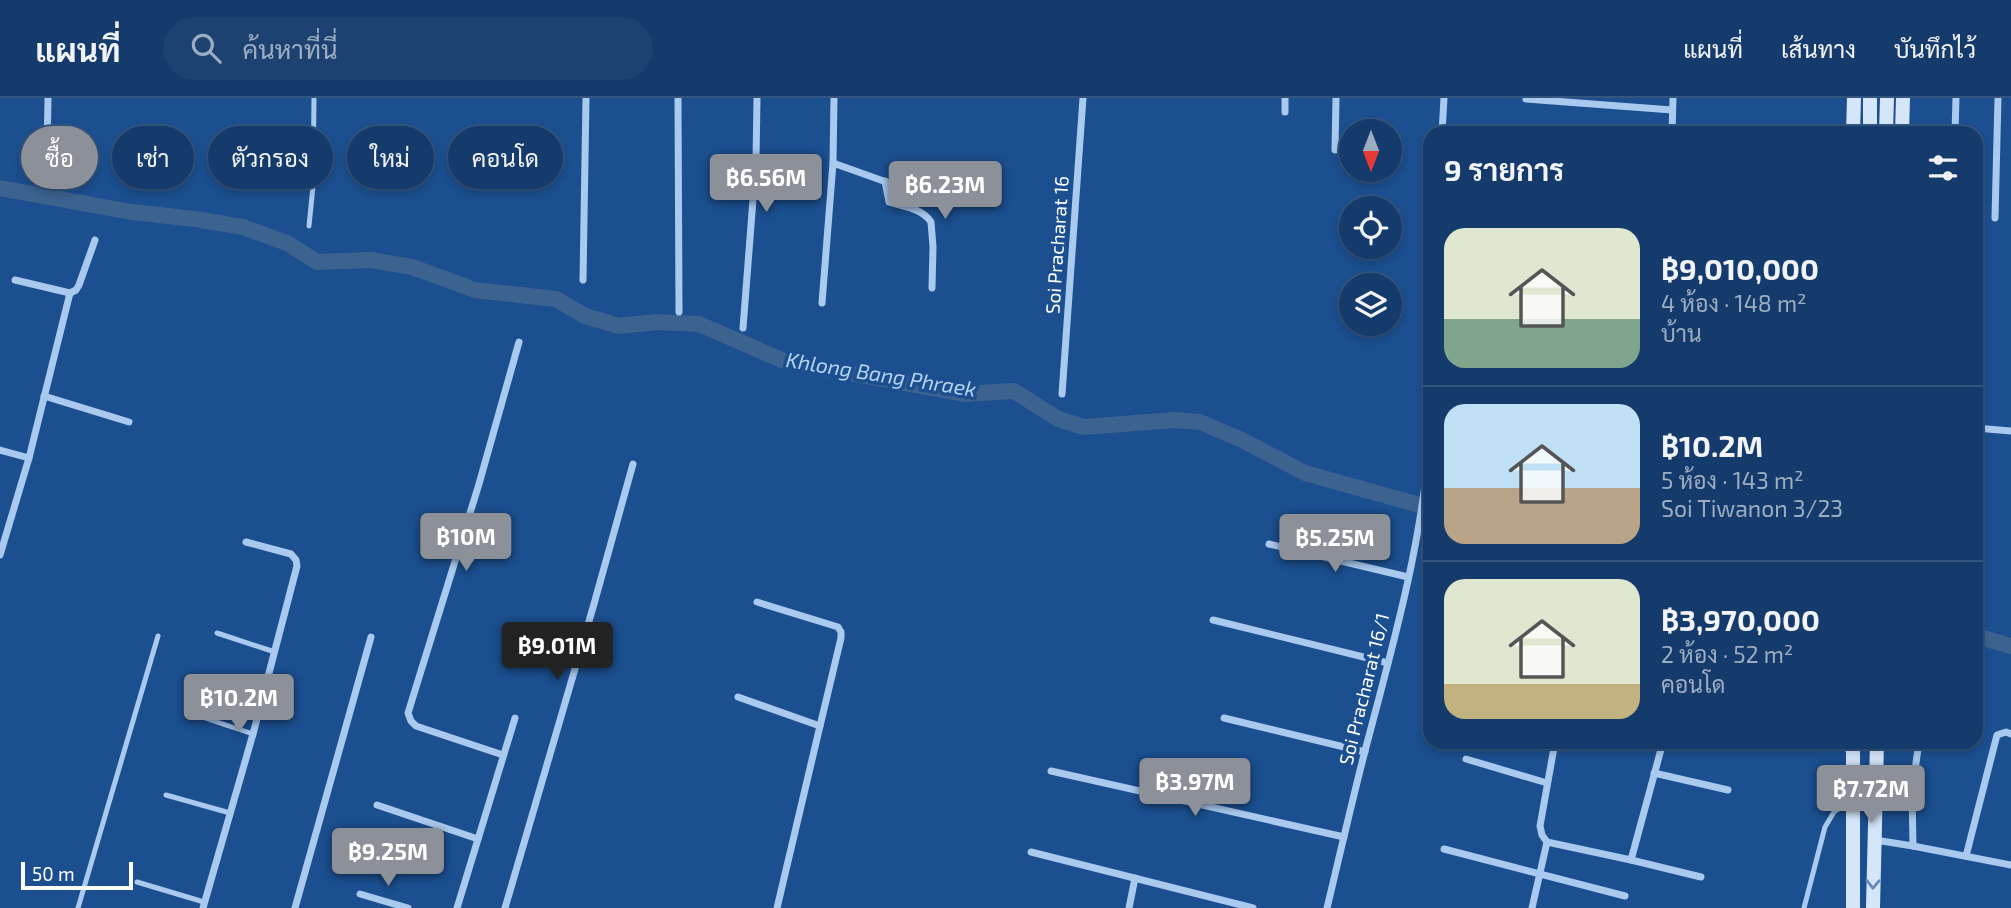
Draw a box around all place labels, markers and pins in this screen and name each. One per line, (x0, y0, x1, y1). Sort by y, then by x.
pin: ฿6.56M (709, 155, 823, 214)
pin: ฿6.23M (888, 162, 1002, 221)
pin: ฿10M (425, 514, 507, 573)
pin: ฿5.25M (1278, 514, 1392, 574)
pin: ฿9.01M (500, 622, 614, 682)
pin: ฿10.2M (182, 674, 296, 734)
pin: ฿3.97M (1138, 758, 1252, 818)
pin: ฿7.72M (1814, 766, 1928, 825)
pin: ฿9.25M (331, 828, 445, 888)

